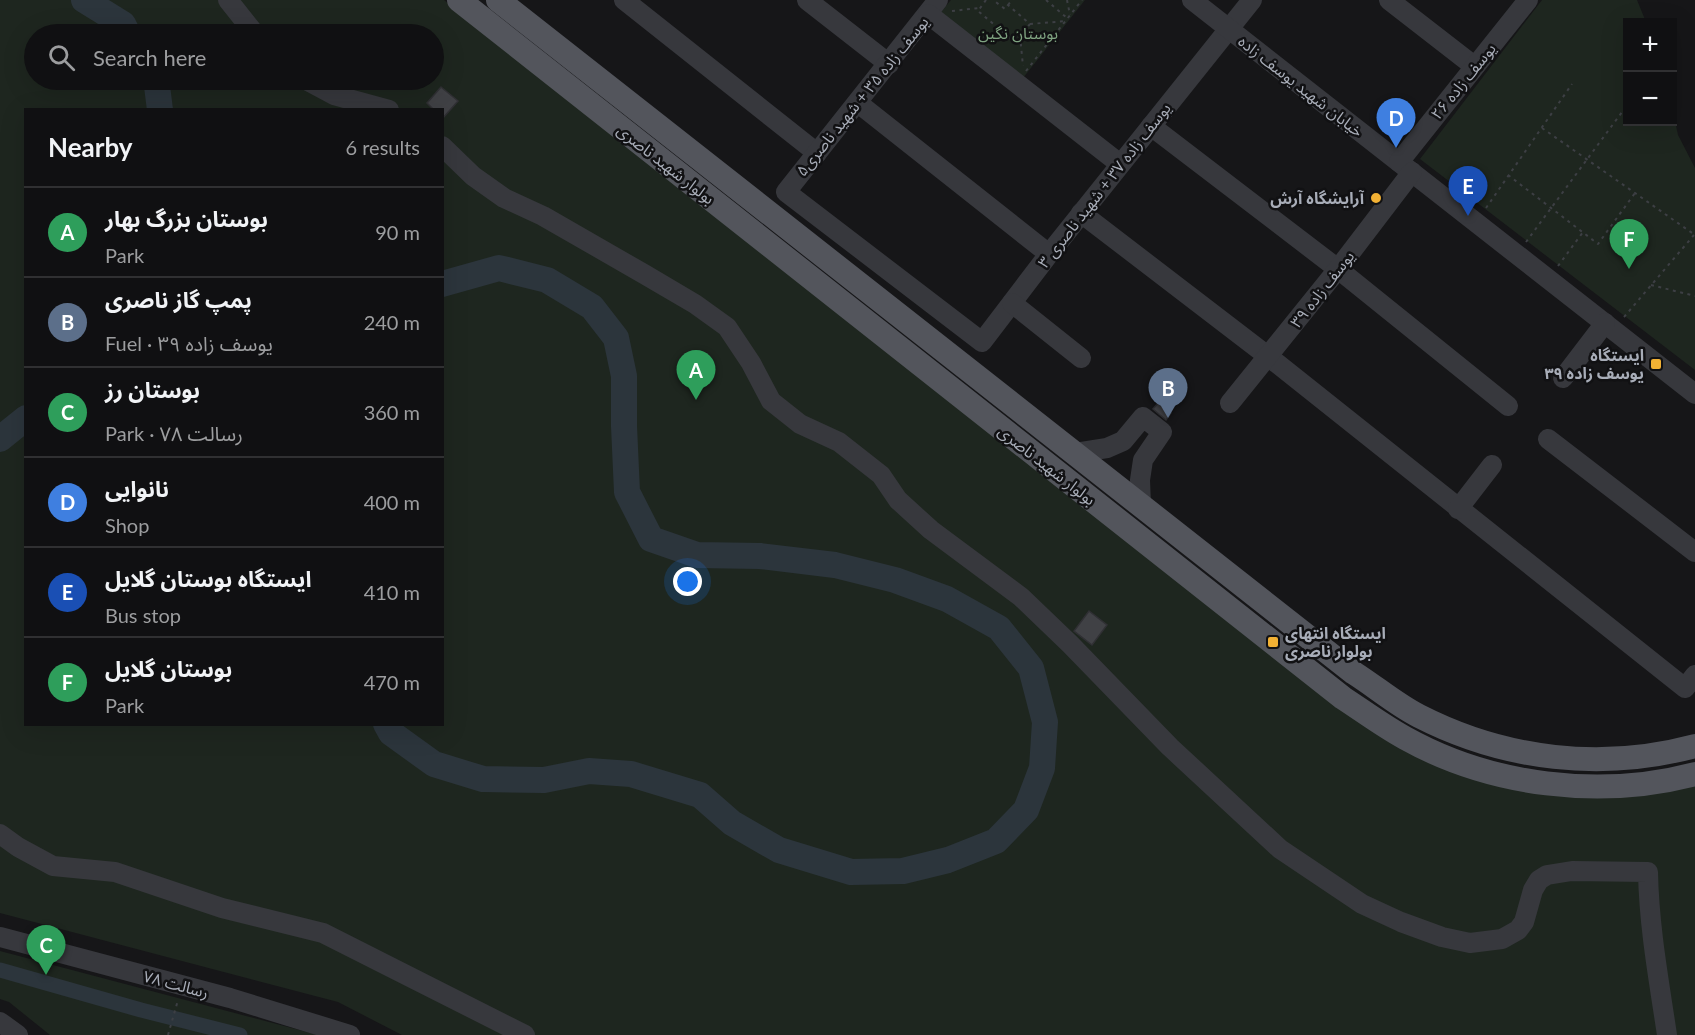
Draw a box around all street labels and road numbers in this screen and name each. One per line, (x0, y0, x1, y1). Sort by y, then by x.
street label: یوسف زاده ۳۵ + شهید ناصری۵ (791, 12, 933, 180)
street label: خیابان شهید یوسف زاده (1234, 31, 1368, 141)
street label: یوسف زاده ۲۶ (1426, 39, 1500, 123)
street label: یوسف زاده ۳۷ + شهید ناصری ۳ (1033, 98, 1175, 272)
street label: بولوار شهید ناصری (613, 120, 719, 208)
street label: یوسف زاده ۳۹ (1286, 246, 1358, 332)
street label: بولوار شهید ناصری (994, 421, 1100, 509)
street label: رسالت ۷۸ (141, 966, 211, 1002)

